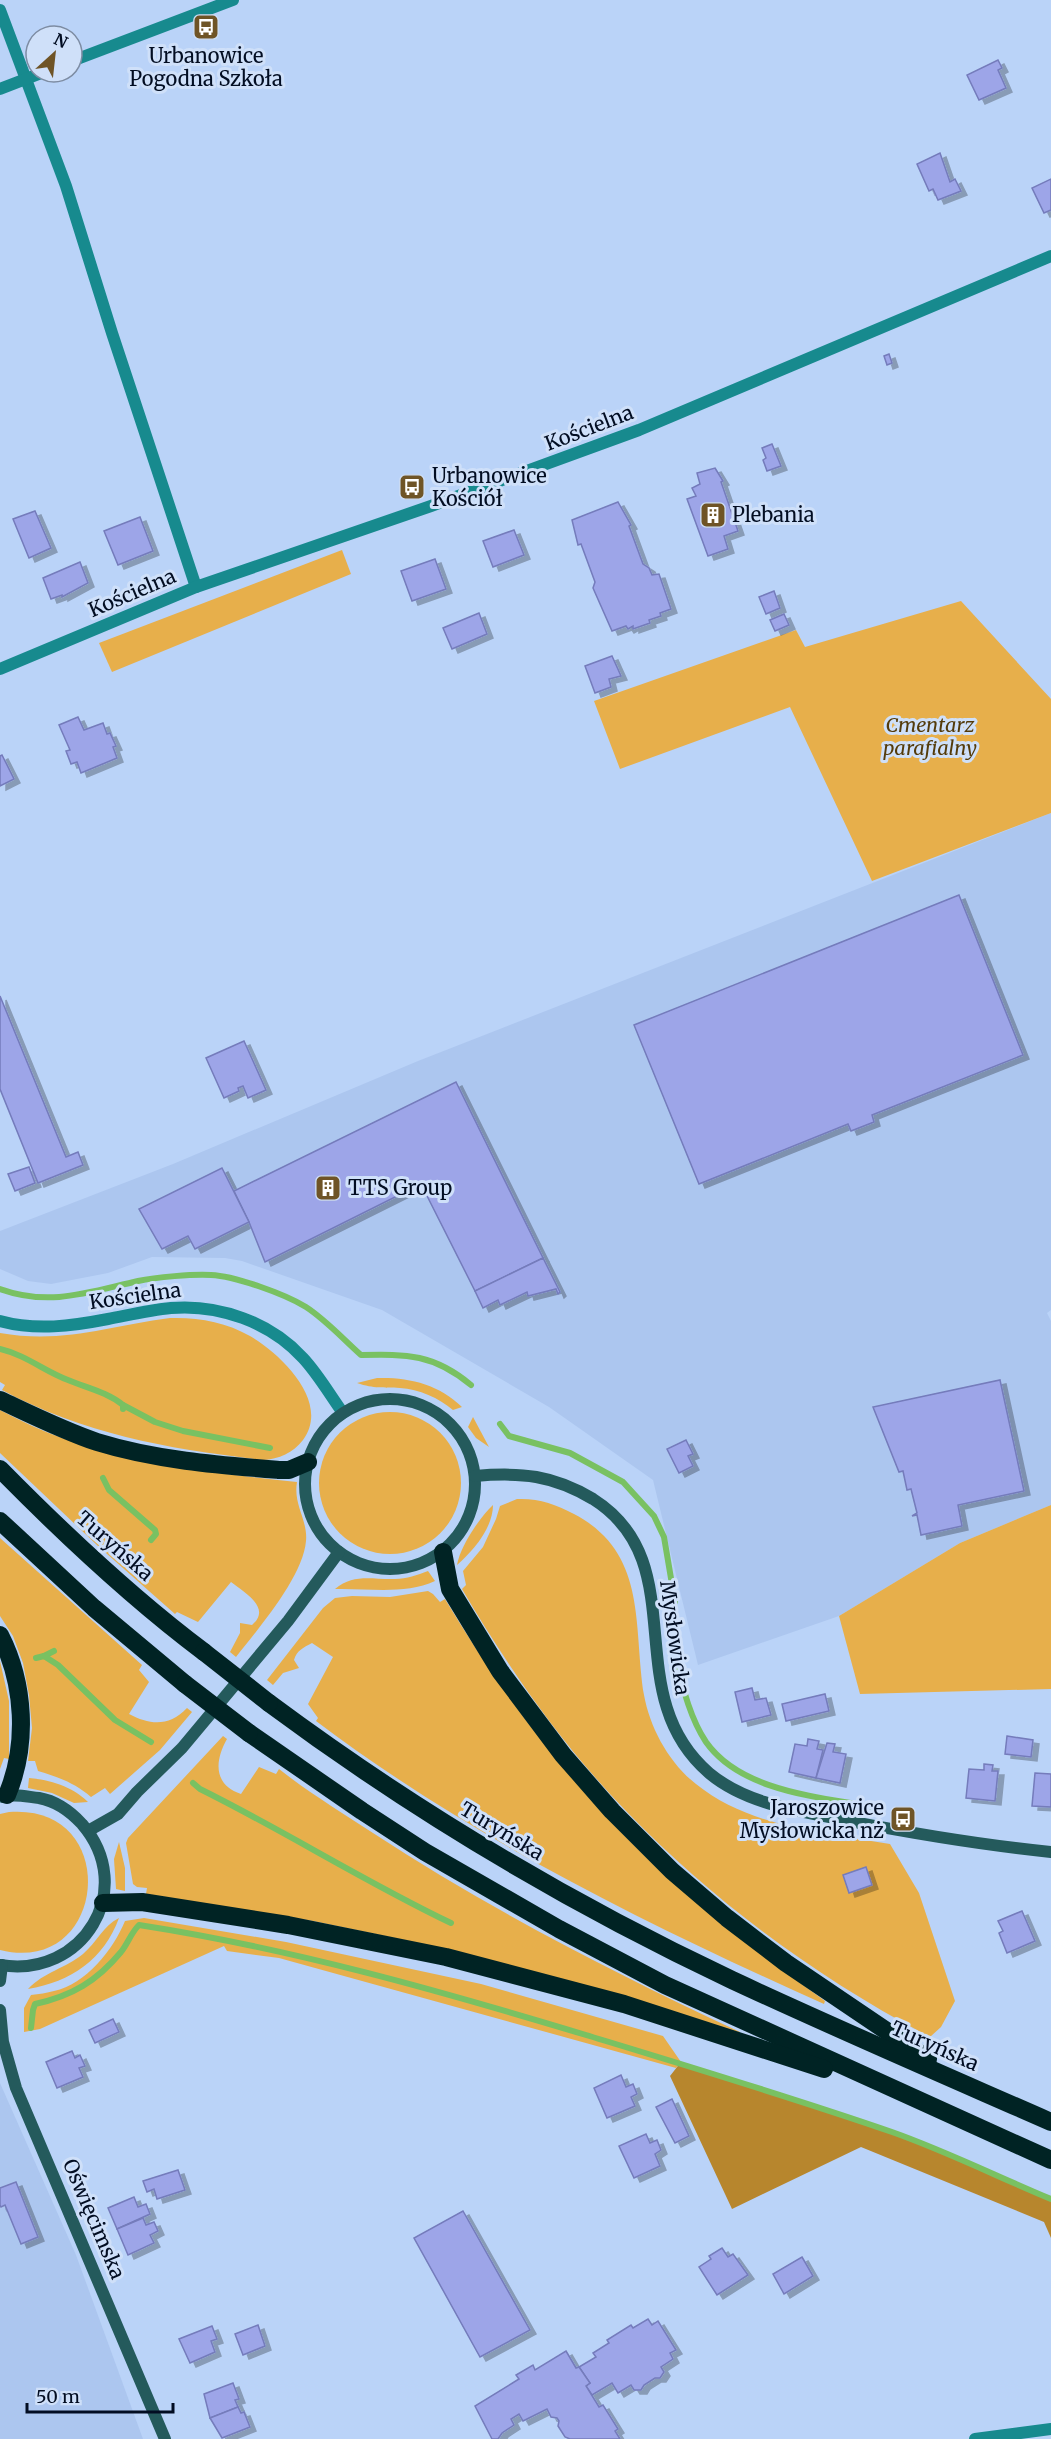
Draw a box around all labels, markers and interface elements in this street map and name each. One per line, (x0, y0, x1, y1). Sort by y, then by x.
bus stop icon: Urbanowice Pogodna Szkoła (191, 12, 221, 42)
north arrow (24, 24, 84, 84)
text: N (51, 29, 71, 53)
place label: Urbanowice Pogodna Szkoła (129, 43, 283, 91)
street label: Kościelna (541, 399, 637, 456)
place label: Urbanowice Kościół (432, 463, 547, 511)
bus stop icon: Urbanowice Kościół (397, 472, 427, 502)
building icon: Plebania (698, 500, 728, 530)
place label: Plebania (732, 502, 815, 527)
street label: Kościelna (84, 563, 180, 622)
park label: Cmentarz parafialny (883, 712, 977, 760)
building icon: TTS Group (313, 1173, 343, 1203)
place label: TTS Group (348, 1175, 452, 1200)
street label: Kościelna (87, 1277, 183, 1314)
street label: Turyńska (72, 1506, 159, 1586)
street label: Mysłowicka (655, 1579, 696, 1697)
place label: Jaroszowice Mysłowicka nż (740, 1795, 884, 1843)
street label: Turyńska (456, 1796, 549, 1866)
bus stop icon: Jaroszowice Mysłowicka nż (888, 1804, 918, 1834)
street label: Turyńska (887, 2015, 983, 2076)
street label: Oświęcimska (58, 2155, 131, 2283)
scale bar (27, 2376, 172, 2414)
text: 50 m (36, 2385, 80, 2408)

